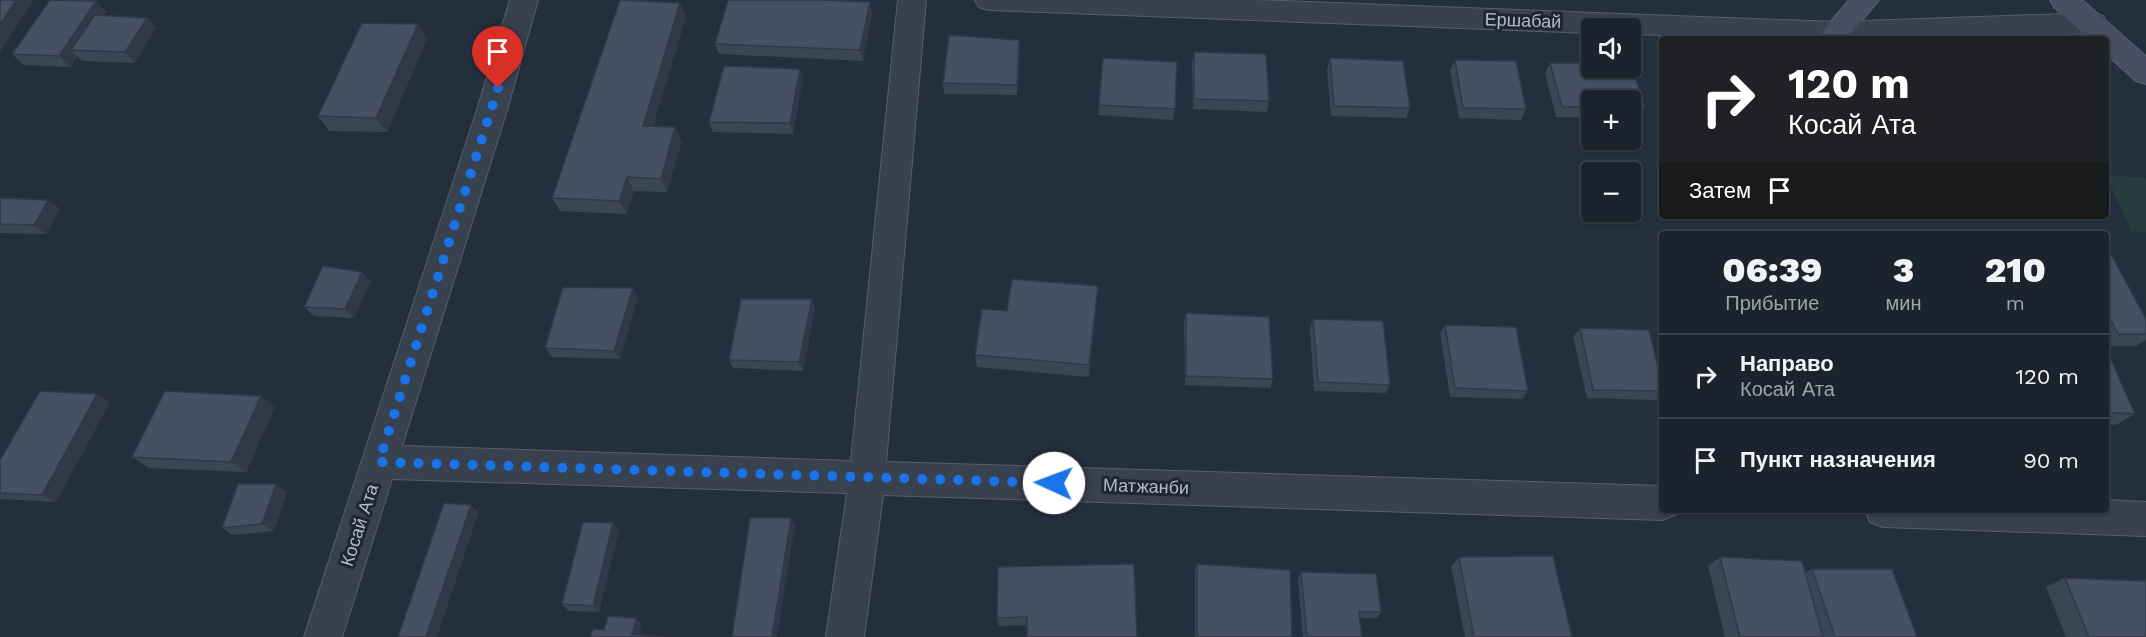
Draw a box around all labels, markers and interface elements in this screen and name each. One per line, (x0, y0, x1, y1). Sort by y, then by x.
street label: Ершабай (1484, 8, 1562, 32)
map controls (1581, 18, 1641, 222)
button: sound (1581, 18, 1641, 78)
pin (472, 26, 523, 88)
icon: arrive (481, 35, 514, 68)
text: 120 m (1788, 59, 1910, 108)
icon: right (1689, 60, 1767, 138)
button: + (1581, 90, 1641, 150)
text: Косай Ата (1788, 109, 1916, 141)
button: − (1581, 162, 1641, 222)
icon: arrive (1763, 174, 1796, 207)
text: Затем (1689, 178, 1751, 203)
text: 06:39 (1722, 249, 1822, 291)
text: 3 (1893, 249, 1914, 291)
text: 210 (1985, 249, 2046, 291)
text: Прибытие (1725, 291, 1819, 315)
text: мин (1886, 291, 1922, 315)
text: m (2006, 291, 2025, 315)
text: Направо (1740, 351, 1834, 376)
icon: right (1689, 360, 1722, 393)
text: 120 m (2015, 364, 2079, 389)
text: Косай Ата (1740, 377, 1835, 401)
icon: arrive (1689, 444, 1722, 477)
text: Пункт назначения (1740, 447, 1936, 472)
text: 90 m (2023, 448, 2079, 473)
position arrow (1022, 451, 1086, 515)
street label: Матжанби (1103, 474, 1189, 498)
street label: Косай Ата (336, 480, 382, 569)

